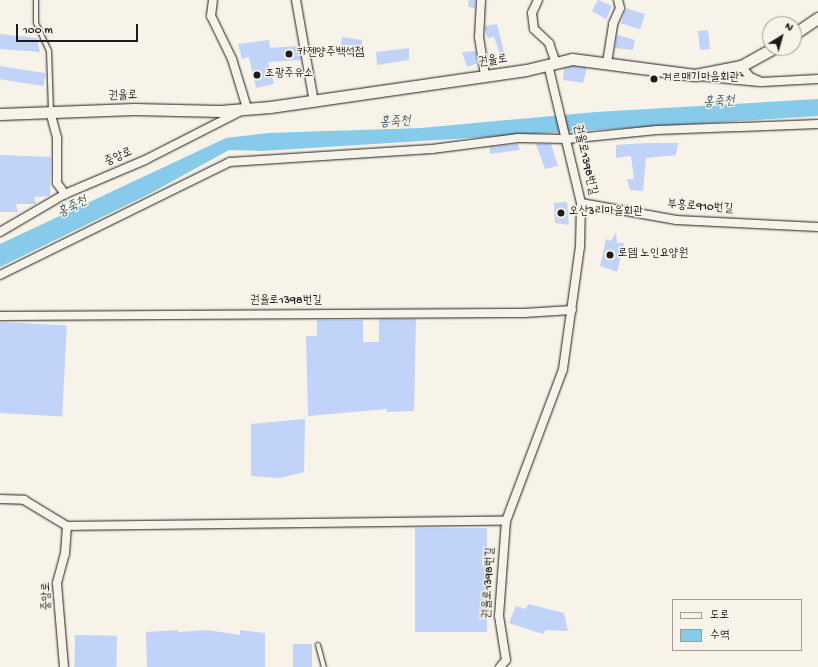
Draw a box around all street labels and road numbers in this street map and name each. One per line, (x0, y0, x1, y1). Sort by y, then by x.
street label: 권율로 (478, 53, 508, 71)
street label: 권율로 (108, 89, 138, 105)
street label: 권율로1398번길 (569, 123, 599, 197)
street label: 중앙로 (103, 146, 135, 170)
street label: 부흥로910번길 (667, 199, 733, 217)
street label: 권율로1398번길 (250, 295, 322, 309)
street label: 권율로1398번길 (481, 547, 499, 619)
street label: 중앙로 (41, 581, 55, 611)

